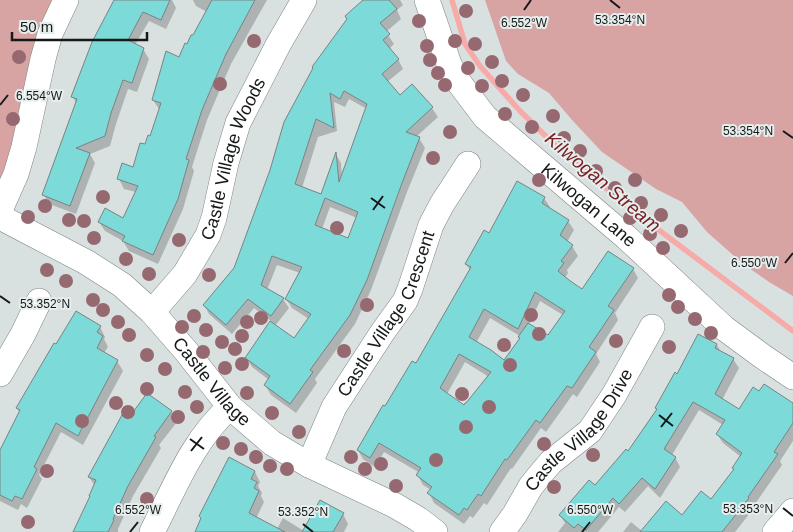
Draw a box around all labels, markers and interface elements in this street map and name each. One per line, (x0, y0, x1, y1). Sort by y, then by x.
scale bar (12, 10, 148, 42)
text: 53.354°N (595, 13, 645, 27)
text: 6.552°W (501, 16, 548, 30)
text: 50 m (20, 18, 53, 35)
street label: Castle Village Woods (197, 74, 270, 243)
text: 6.554°W (16, 89, 63, 103)
text: 53.354°N (723, 124, 773, 138)
water label: Kilwogan Stream (541, 128, 665, 236)
street label: Kilwogan Lane (537, 159, 640, 251)
street label: Castle Village Crescent (333, 228, 438, 400)
text: 6.550°W (731, 256, 778, 270)
text: 53.352°N (20, 297, 70, 311)
street label: Castle Village (169, 333, 255, 430)
street label: Castle Village Drive (521, 365, 637, 495)
text: 53.353°N (723, 502, 773, 516)
text: 6.552°W (115, 503, 162, 517)
text: 6.550°W (567, 503, 614, 517)
text: 53.352°N (278, 505, 328, 519)

